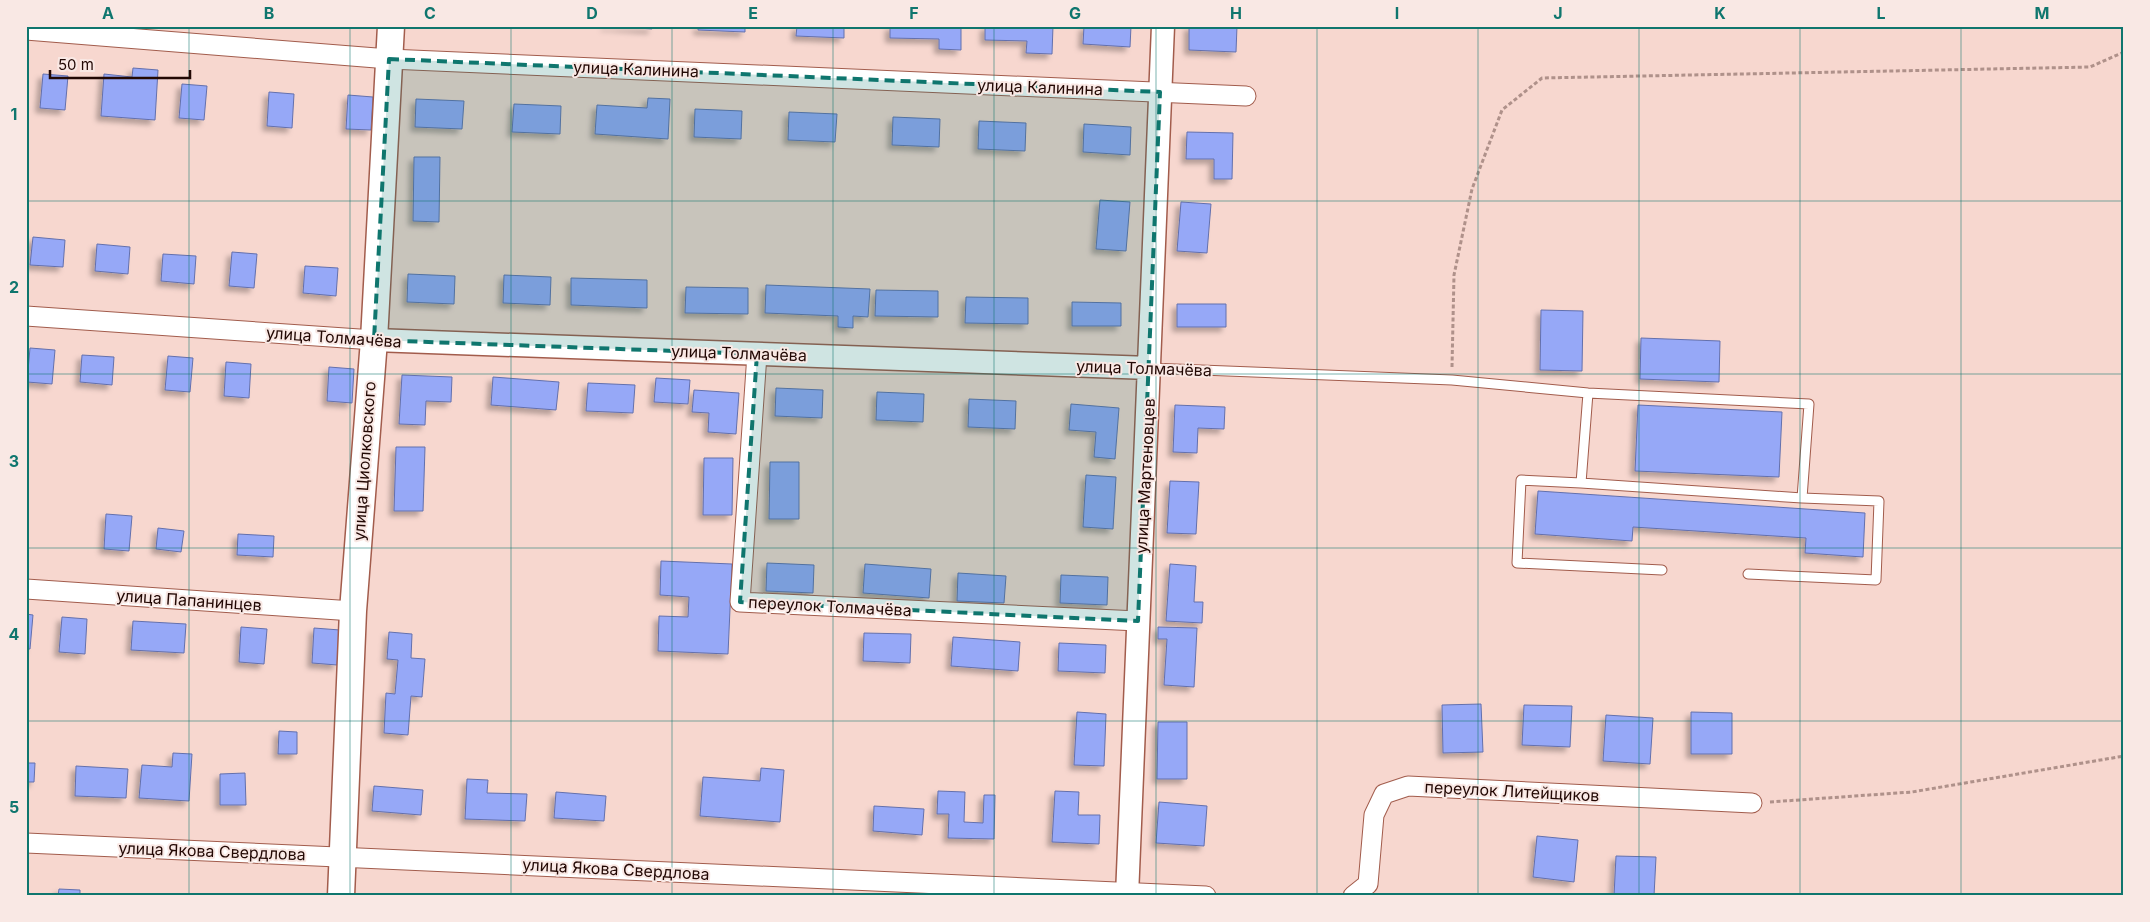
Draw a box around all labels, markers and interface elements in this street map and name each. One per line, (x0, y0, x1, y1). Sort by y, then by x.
text: A (102, 3, 114, 23)
text: B (264, 3, 274, 23)
text: C (424, 3, 436, 23)
text: D (586, 3, 598, 23)
text: E (748, 3, 758, 23)
text: F (909, 3, 919, 23)
text: G (1069, 3, 1081, 23)
text: H (1230, 3, 1242, 23)
text: I (1395, 3, 1399, 23)
text: J (1553, 3, 1563, 23)
text: K (1714, 3, 1726, 23)
text: L (1876, 3, 1886, 23)
text: M (2035, 3, 2049, 23)
scale bar (50, 48, 190, 80)
text: 50 m (58, 55, 94, 74)
street label: улица Калинина (573, 57, 699, 81)
street label: улица Калинина (977, 75, 1103, 99)
text: 1 (11, 104, 17, 124)
text: 2 (9, 277, 19, 297)
street label: улица Толмачёва (266, 322, 402, 352)
street label: улица Толмачёва (671, 341, 807, 365)
street label: улица Толмачёва (1076, 356, 1212, 380)
street label: улица Циолковского (348, 380, 380, 542)
street label: улица Мартеновцев (1131, 398, 1159, 554)
text: 3 (9, 451, 19, 471)
street label: улица Папанинцев (116, 585, 262, 615)
street label: переулок Толмачёва (748, 592, 912, 620)
text: 4 (9, 624, 20, 644)
street label: переулок Литейщиков (1424, 776, 1600, 806)
text: 5 (9, 797, 19, 817)
street label: улица Якова Свердлова (118, 838, 306, 864)
street label: улица Якова Свердлова (522, 854, 710, 884)

